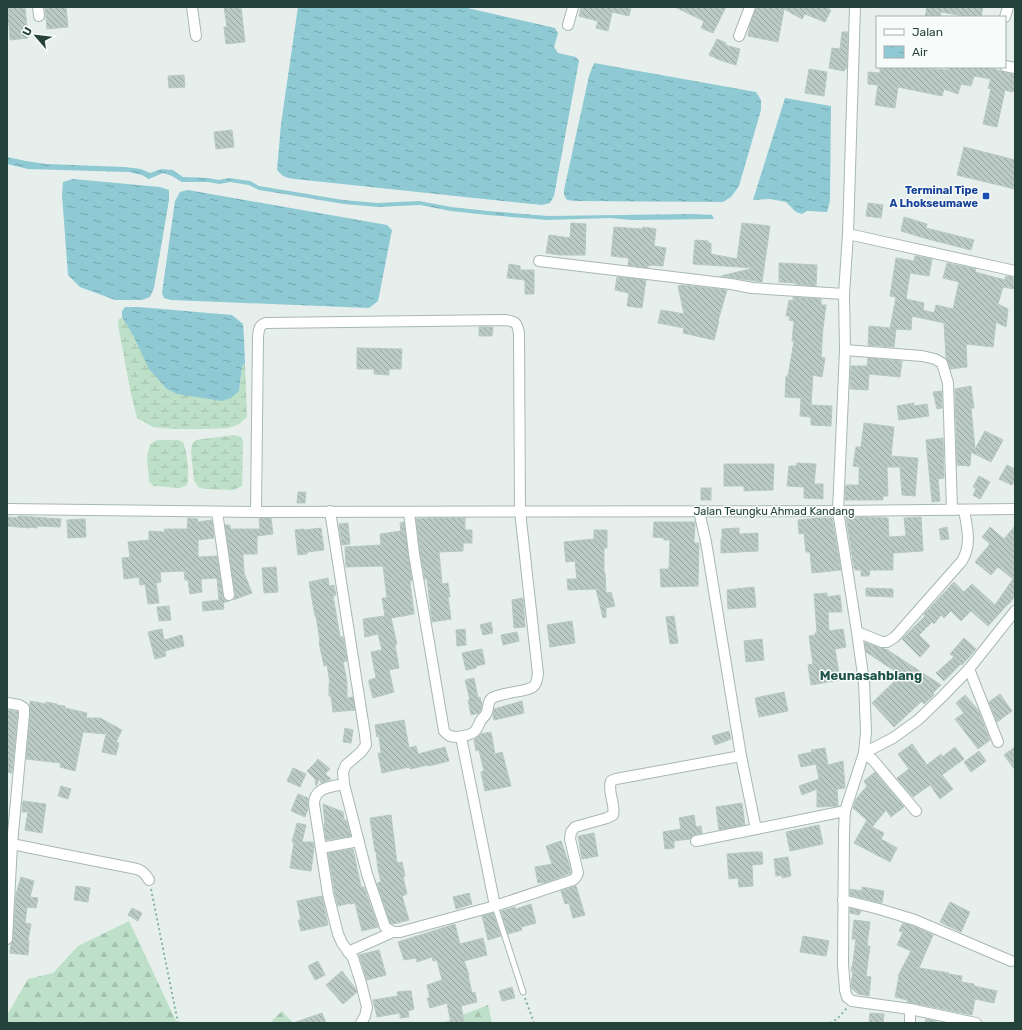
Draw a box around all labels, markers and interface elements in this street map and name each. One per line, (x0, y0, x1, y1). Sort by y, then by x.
north arrow (16, 16, 56, 56)
legend (876, 16, 1006, 68)
text: U (20, 25, 35, 38)
text: Jalan (912, 25, 943, 39)
text: Air (912, 45, 928, 59)
place label: Terminal Tipe A Lhokseumawe (890, 184, 978, 210)
marker: Terminal Tipe A Lhokseumawe (981, 191, 991, 201)
street label: Jalan Teungku Ahmad Kandang (693, 505, 855, 518)
district label: Meunasahblang (820, 668, 922, 683)

